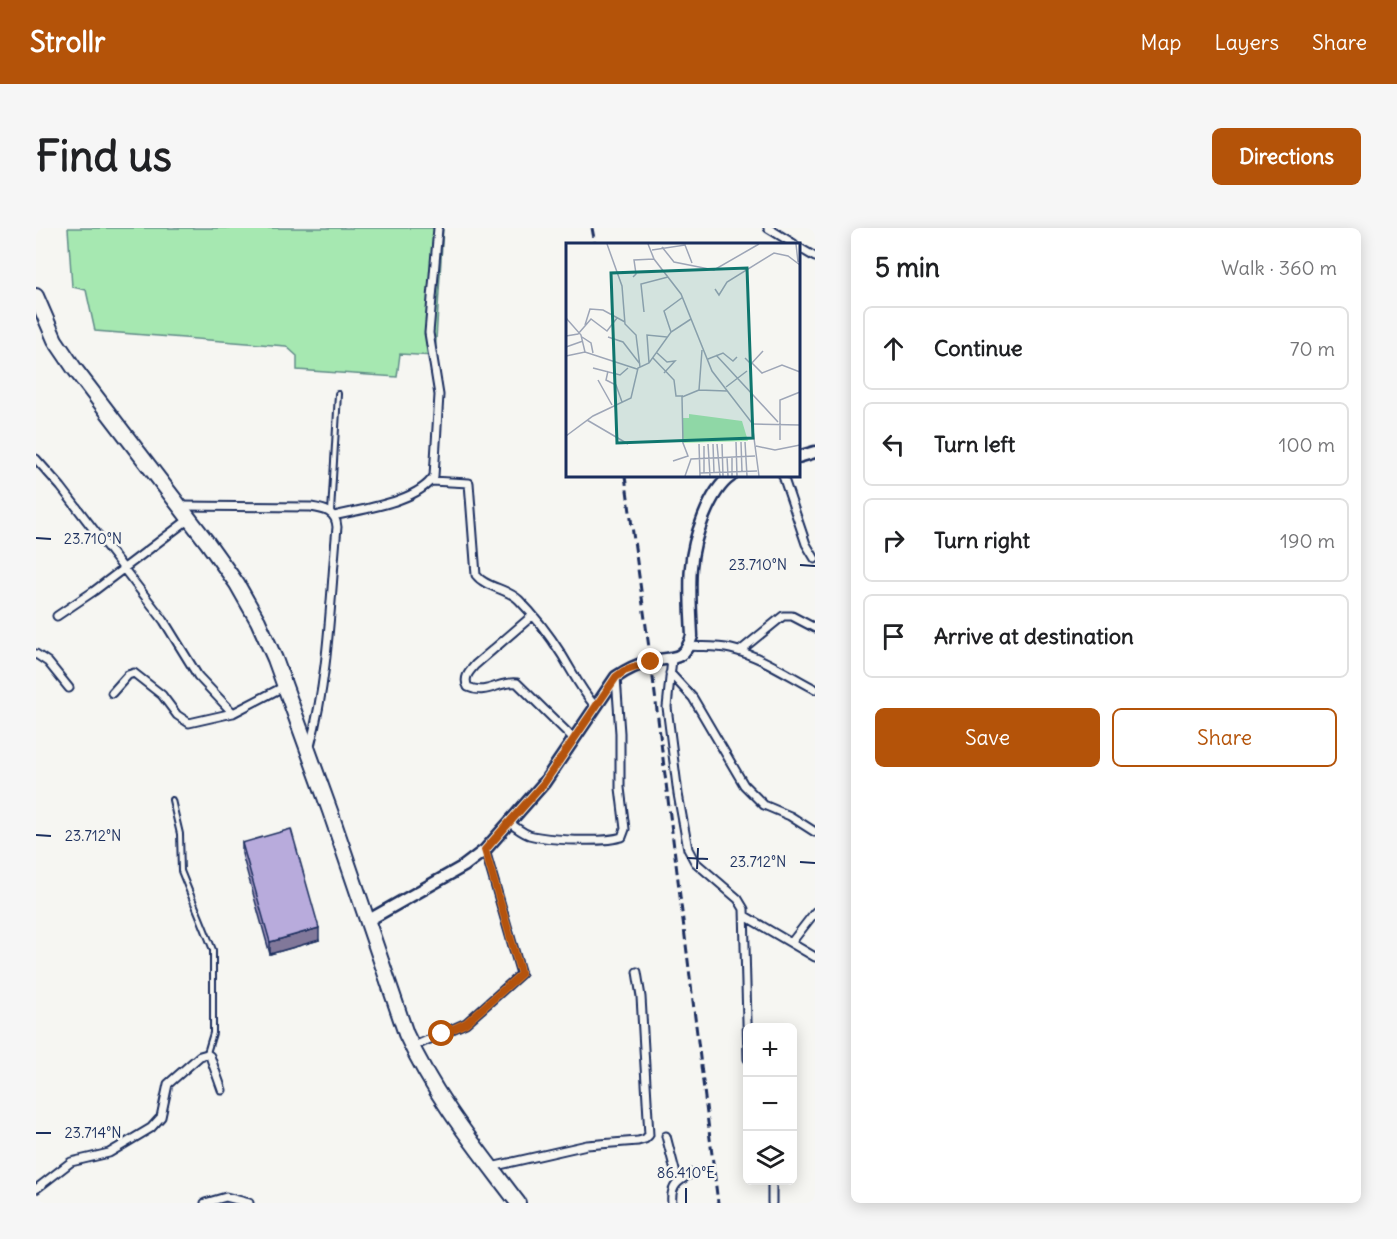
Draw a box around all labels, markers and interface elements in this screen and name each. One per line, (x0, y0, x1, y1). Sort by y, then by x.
text: Strollr (30, 24, 105, 60)
text: Map (1141, 29, 1181, 56)
text: Layers (1214, 29, 1279, 56)
text: Share (1312, 29, 1367, 56)
button: Directions (1212, 128, 1361, 185)
text: Find us (36, 130, 172, 182)
inset map (566, 243, 800, 477)
text: 5 min (875, 251, 940, 284)
text: Walk · 360 m (1221, 255, 1337, 280)
icon: ahead (877, 332, 910, 365)
text: Continue (934, 334, 1023, 362)
text: 70 m (1290, 336, 1335, 361)
icon: left (877, 428, 910, 461)
text: Turn left (934, 430, 1015, 458)
text: 100 m (1278, 432, 1335, 457)
icon: right (877, 524, 910, 557)
text: Turn right (934, 526, 1030, 554)
text: 190 m (1280, 528, 1335, 553)
text: 23.710°N (64, 529, 122, 548)
text: 23.710°N (729, 555, 787, 574)
icon: arrive (877, 620, 910, 653)
text: Arrive at destination (934, 622, 1134, 650)
route end (637, 648, 663, 674)
button: Save (875, 708, 1100, 767)
button: Share (1112, 708, 1337, 767)
text: 23.712°N (65, 826, 121, 845)
text: 23.712°N (730, 852, 786, 871)
route start (428, 1020, 454, 1046)
map controls (743, 1023, 797, 1185)
button: + (743, 1023, 797, 1077)
button: − (743, 1077, 797, 1131)
text: 23.714°N (64, 1123, 122, 1142)
button: layers (743, 1131, 797, 1185)
text: 86.410°E (657, 1163, 715, 1182)

